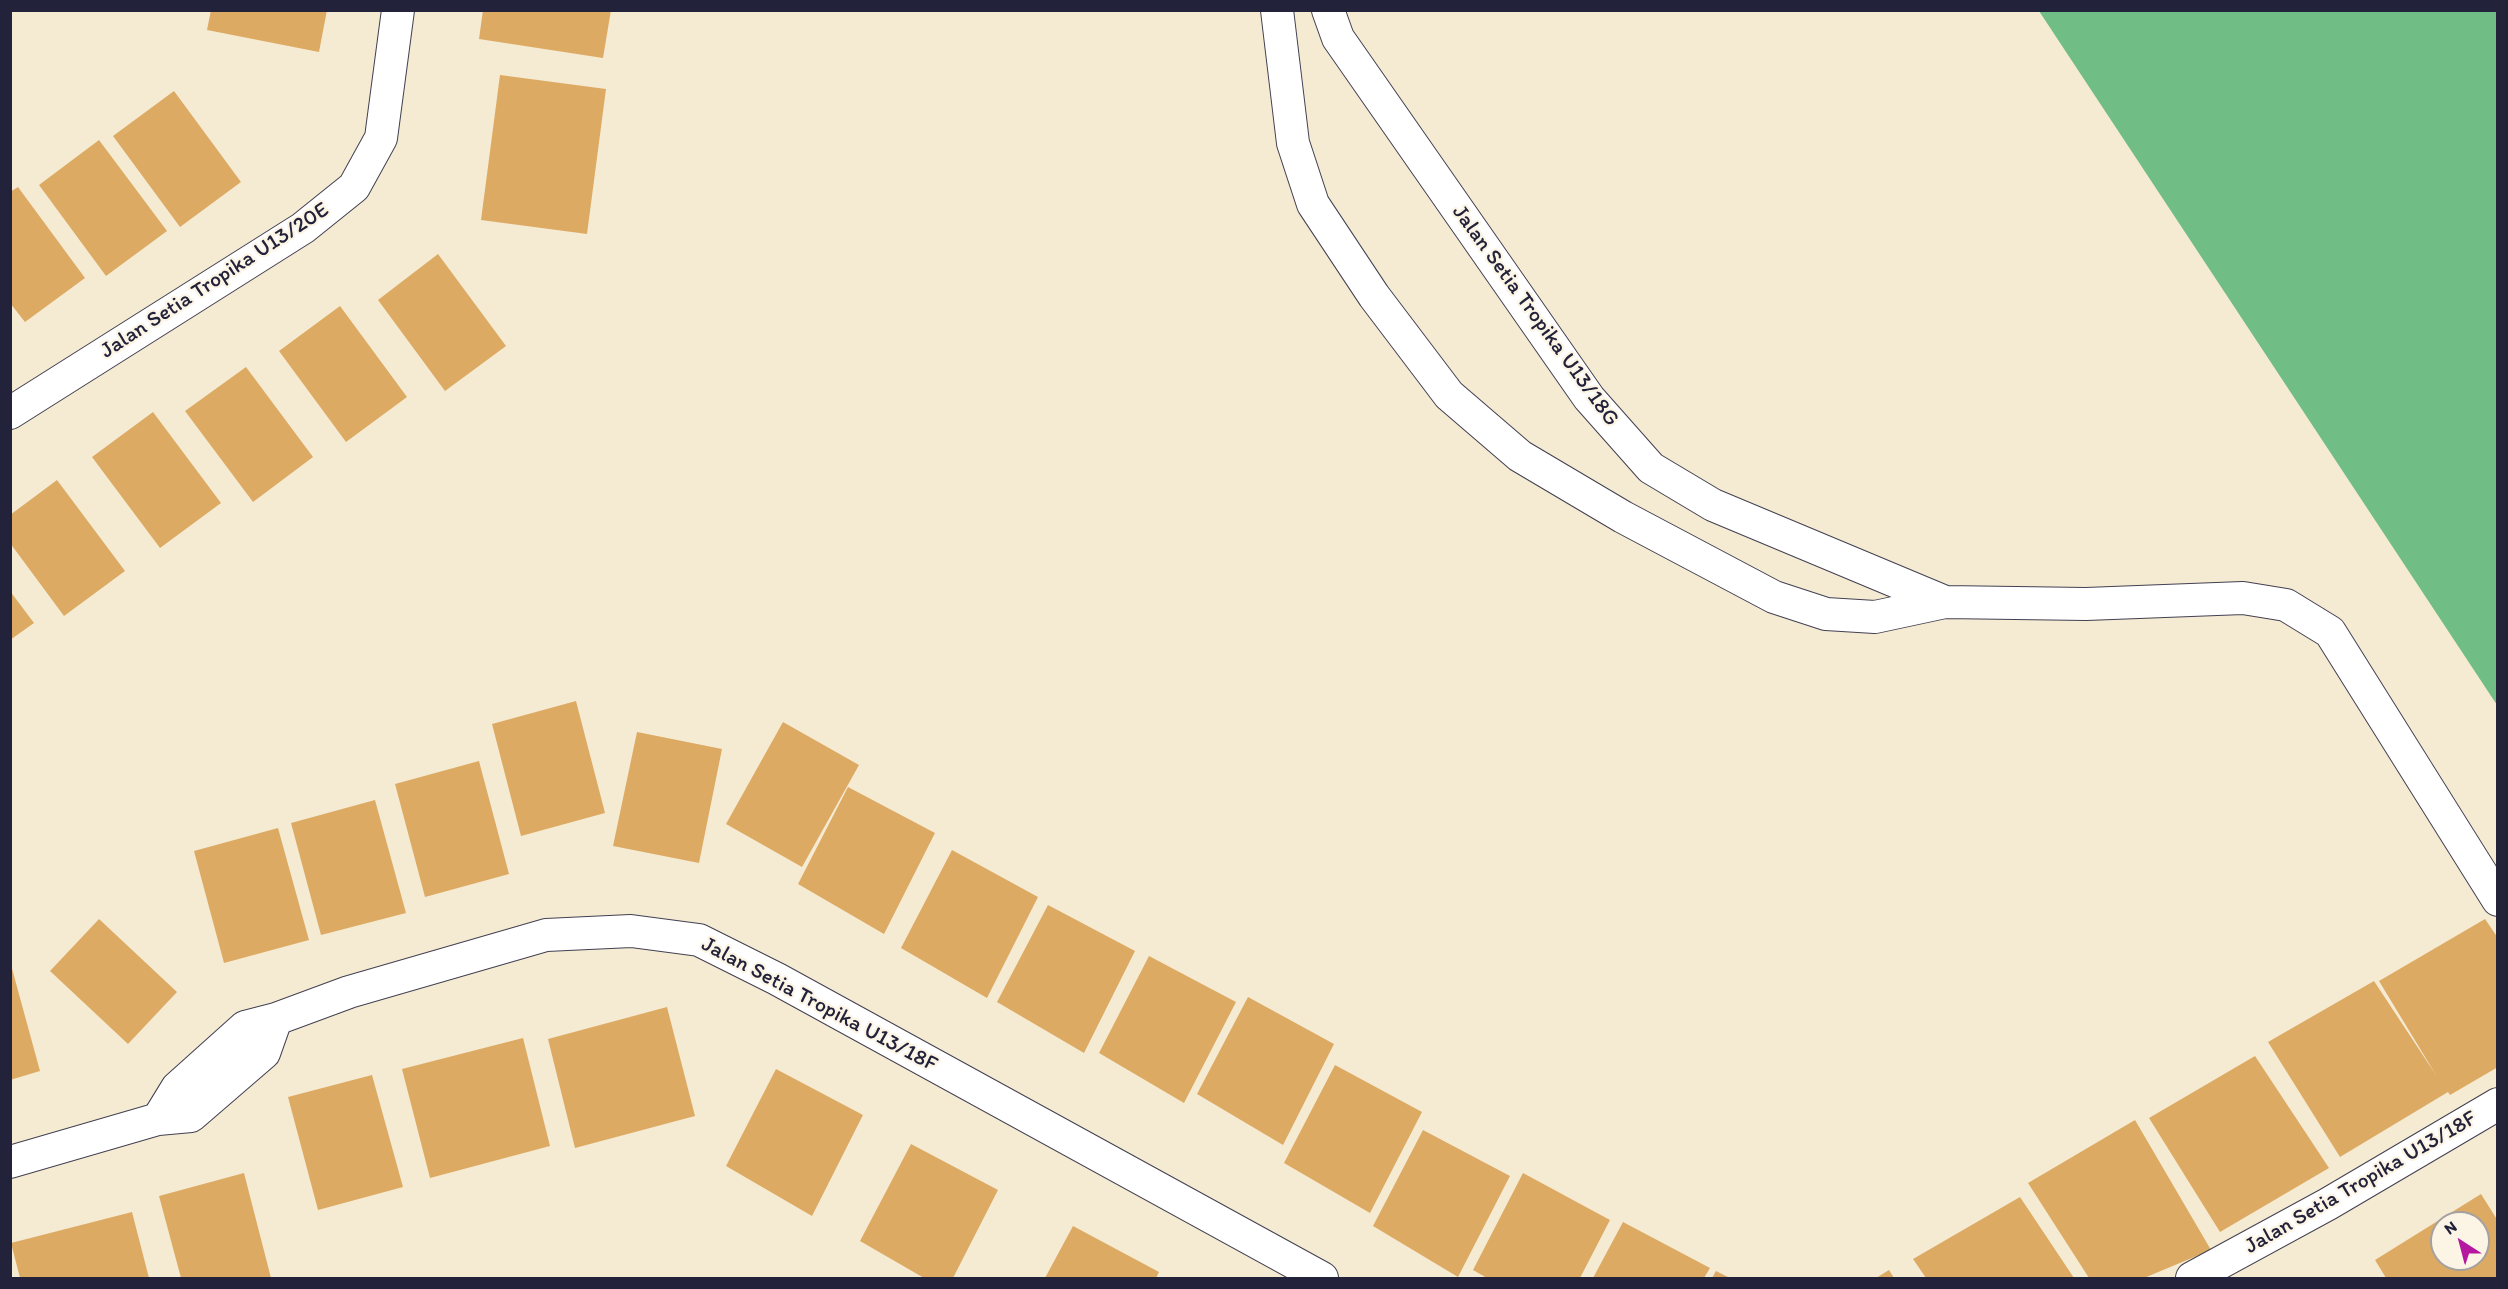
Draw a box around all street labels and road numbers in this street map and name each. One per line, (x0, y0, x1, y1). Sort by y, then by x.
street label: Jalan Setia Tropika U13/20E (96, 197, 334, 365)
street label: Jalan Setia Tropika U13/18G (1446, 200, 1624, 432)
street label: Jalan Setia Tropika U13/18F (697, 932, 941, 1078)
street label: Jalan Setia Tropika U13/18F (2240, 1106, 2482, 1260)

